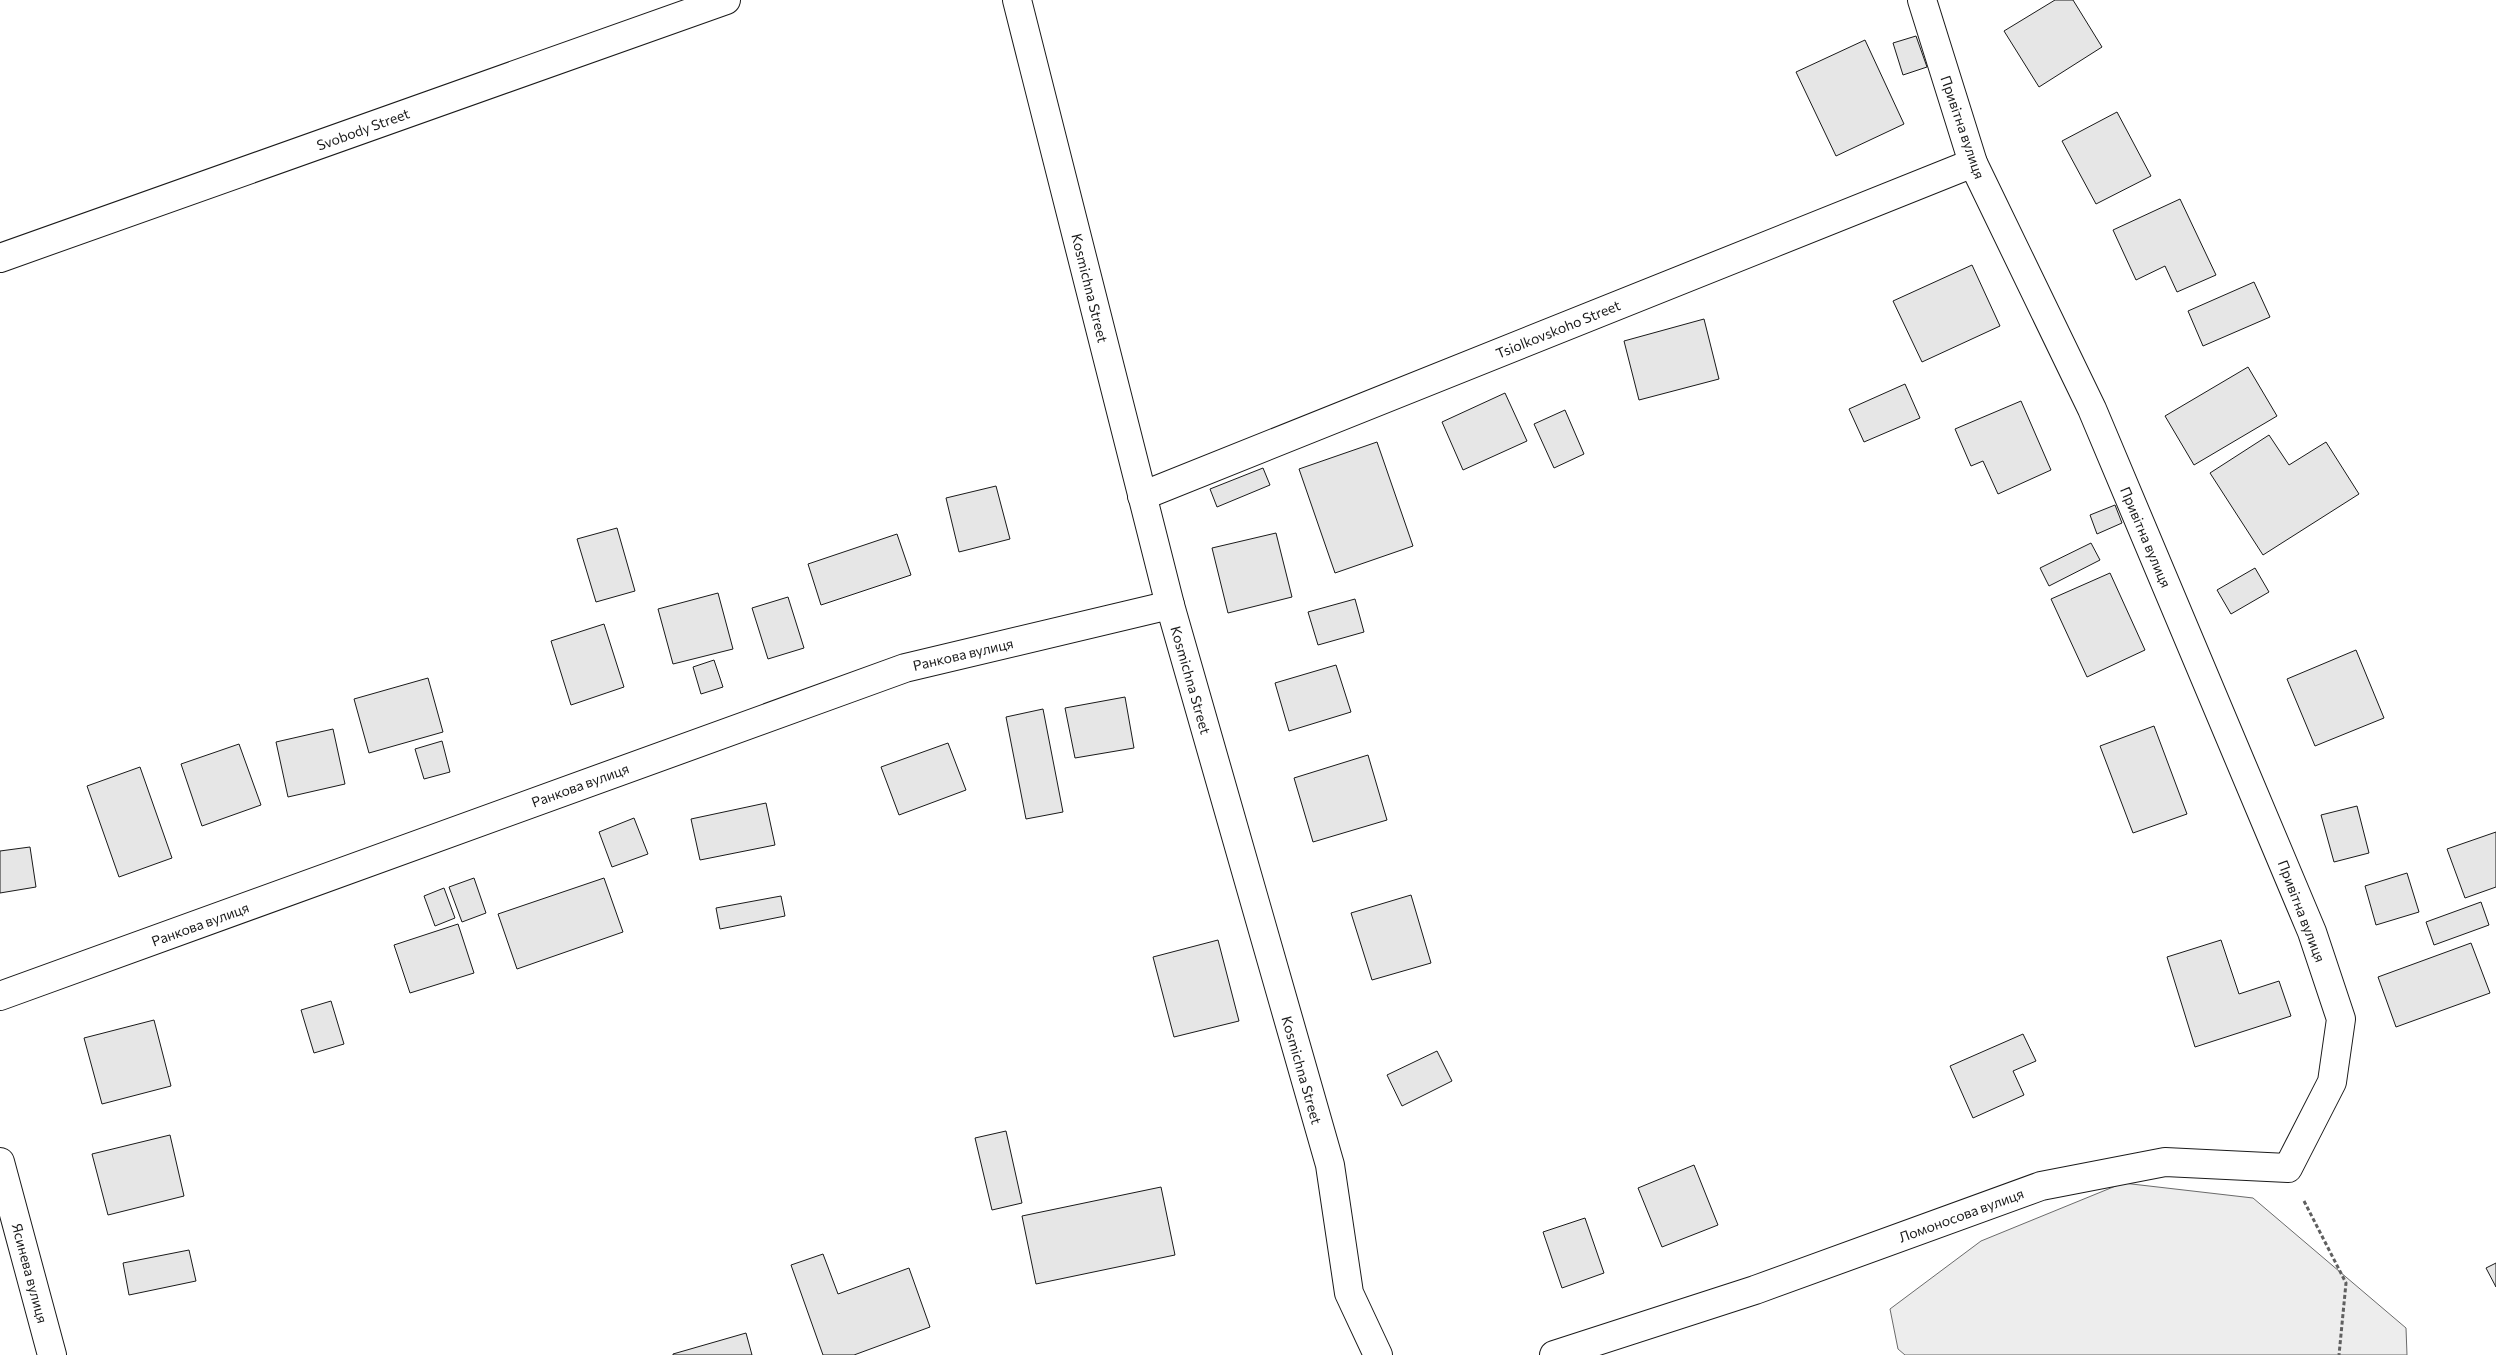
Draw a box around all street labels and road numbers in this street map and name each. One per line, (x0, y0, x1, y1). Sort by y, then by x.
street label: Привітна вулиця (1937, 73, 1989, 181)
street label: Svobody Street (314, 104, 412, 154)
street label: Kosmichna Street (1068, 232, 1112, 345)
street label: Tsiolkovskoho Street (1493, 296, 1623, 362)
street label: Привітна вулиця (2117, 484, 2175, 590)
street label: Kosmichna Street (1167, 624, 1215, 736)
street label: Ранкова вулиця (911, 634, 1015, 674)
street label: Ранкова вулиця (529, 759, 631, 811)
street label: Привітна вулиця (2275, 858, 2329, 964)
street label: Ранкова вулиця (149, 898, 251, 950)
street label: Kosmichna Street (1278, 1014, 1326, 1126)
street label: Ломоносова вулиця (1896, 1184, 2026, 1246)
street label: Ясинева вулиця (8, 1221, 52, 1325)

